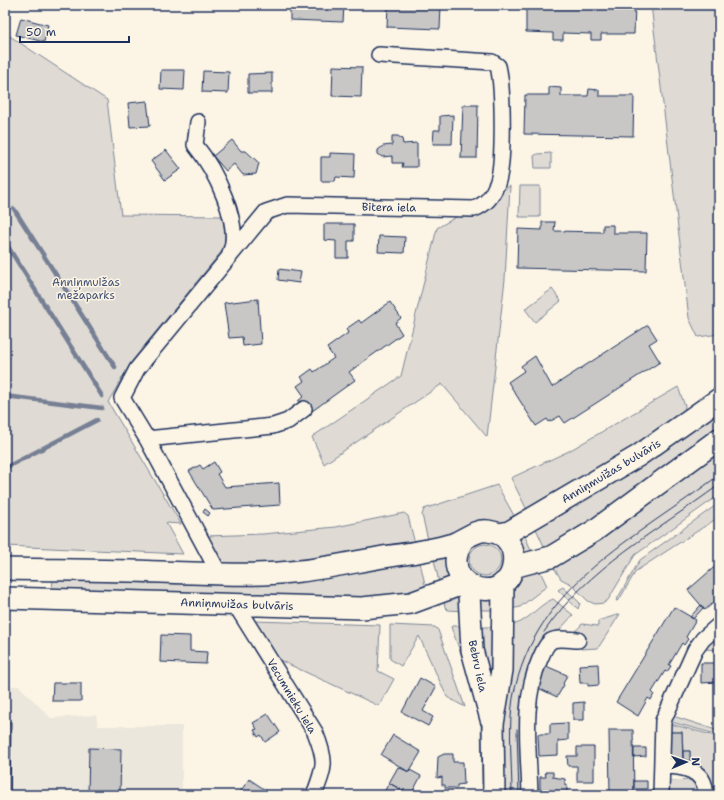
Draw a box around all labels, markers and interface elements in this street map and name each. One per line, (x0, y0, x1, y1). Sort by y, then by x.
scale bar (20, 18, 129, 44)
text: 50 m (26, 24, 56, 40)
street label: Bitera iela (362, 200, 416, 215)
park label: Anniņmuižas mežaparks (52, 275, 120, 303)
street label: Anniņmuižas bulvāris (559, 436, 664, 507)
street label: Anniņmuižas bulvāris (180, 595, 294, 614)
street label: Bebru iela (465, 639, 490, 694)
street label: Vecumnieku iela (263, 656, 320, 737)
north arrow (666, 742, 706, 782)
text: N (688, 757, 703, 767)

